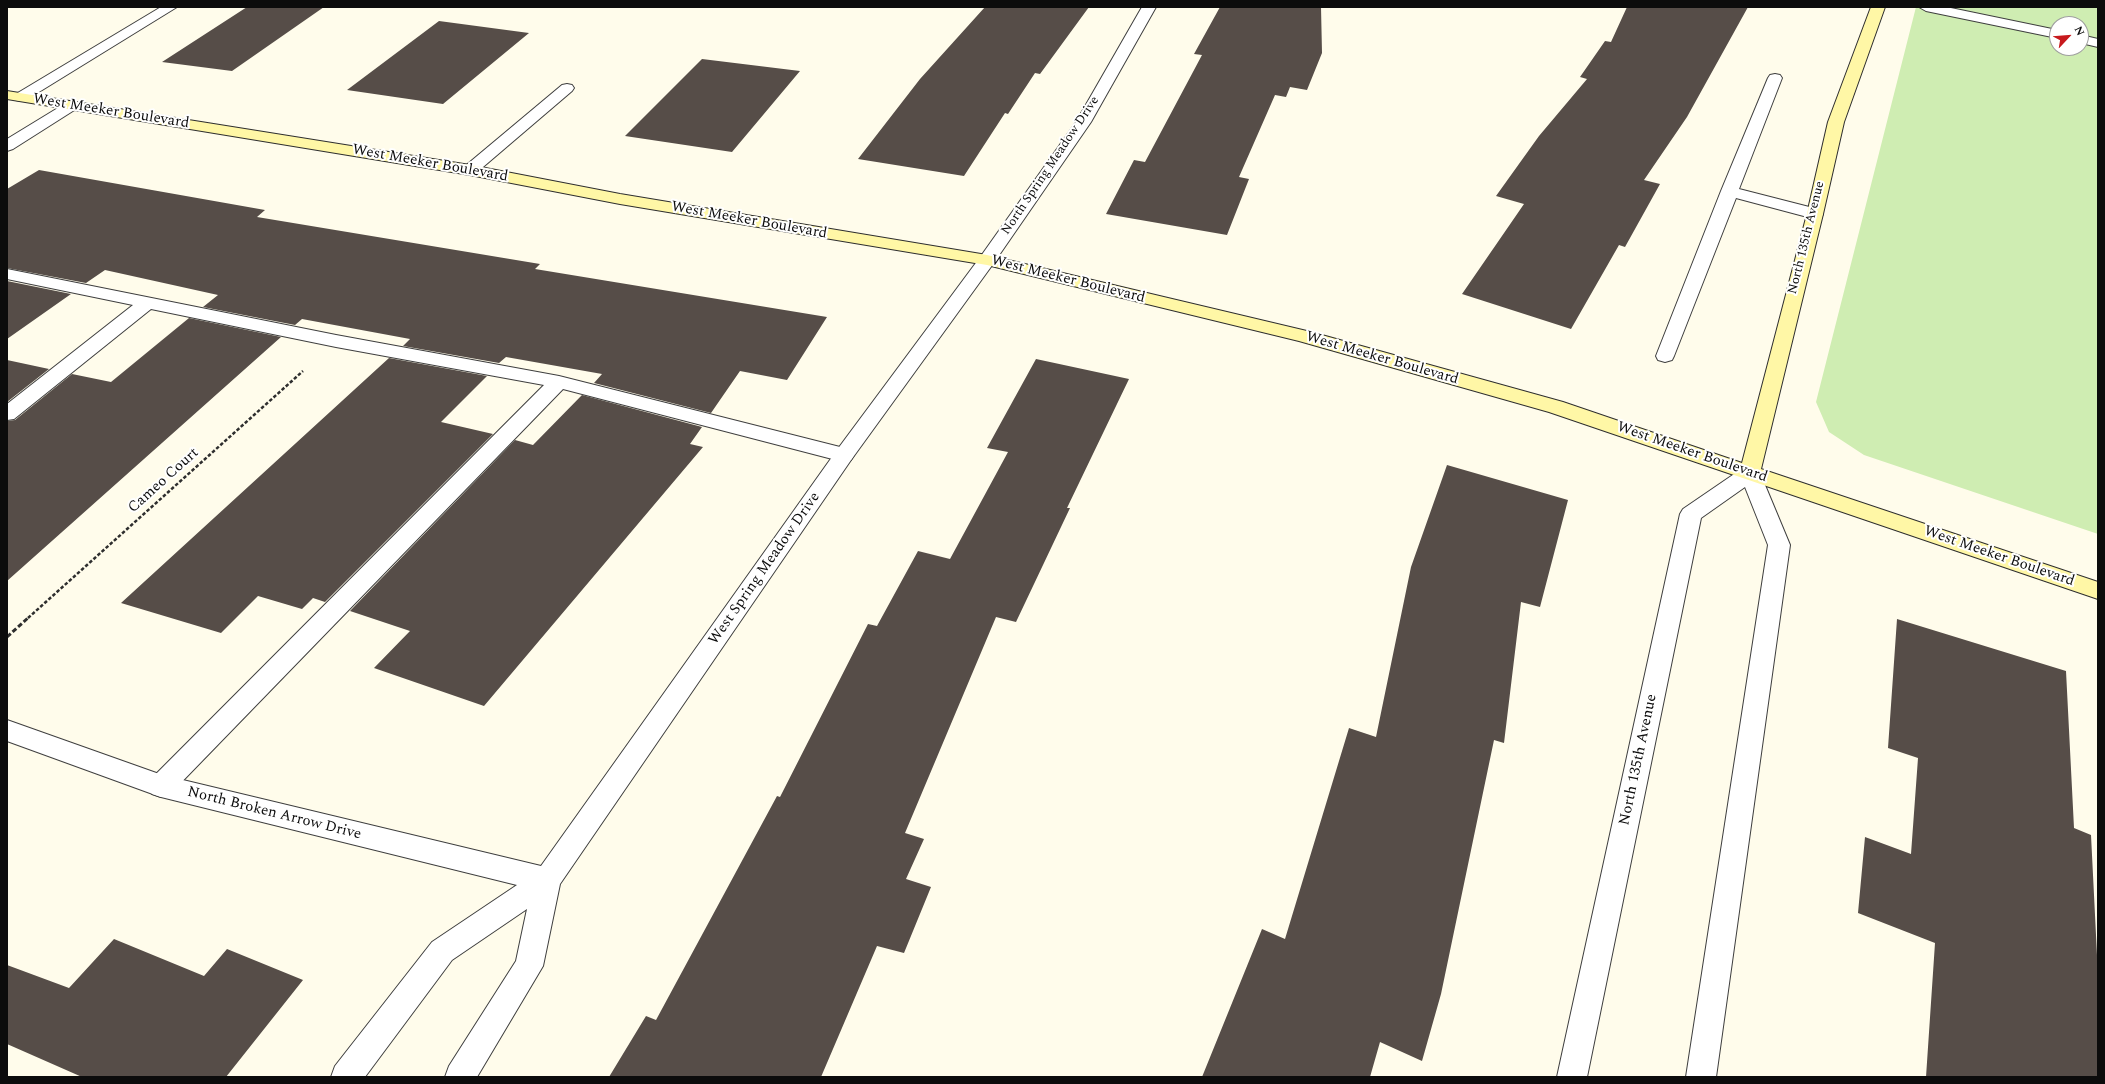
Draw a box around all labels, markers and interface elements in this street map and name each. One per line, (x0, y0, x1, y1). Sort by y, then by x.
north arrow (2049, 16, 2089, 56)
text: N (2070, 23, 2089, 39)
street label: West Meeker Boulevard (32, 91, 190, 133)
street label: North Spring Meadow Drive (999, 94, 1103, 238)
street label: West Meeker Boulevard (351, 141, 509, 187)
street label: North 135th Avenue (1785, 180, 1829, 296)
street label: West Meeker Boulevard (670, 198, 828, 244)
street label: West Meeker Boulevard (989, 252, 1147, 308)
street label: West Meeker Boulevard (1304, 329, 1460, 389)
street label: West Meeker Boulevard (1614, 419, 1770, 487)
street label: Cameo Court (125, 445, 203, 517)
street label: West Spring Meadow Drive (705, 489, 825, 649)
street label: West Meeker Boulevard (1921, 523, 2077, 591)
street label: North 135th Avenue (1616, 693, 1662, 827)
street label: North Broken Arrow Drive (185, 784, 363, 844)

